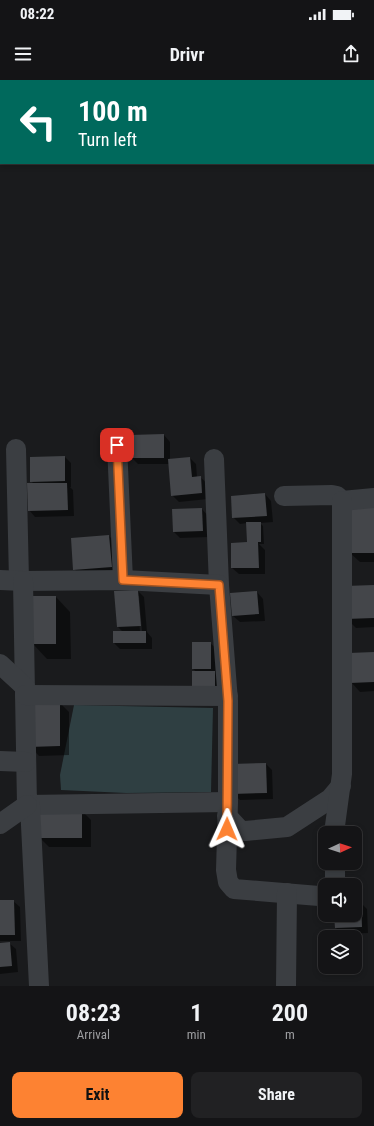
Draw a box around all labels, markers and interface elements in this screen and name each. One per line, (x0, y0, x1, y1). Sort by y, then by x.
text: 08:22 (20, 5, 54, 23)
icon: menu (12, 43, 34, 65)
icon: share (340, 43, 362, 65)
text: Drivr (170, 44, 204, 65)
text: 100 m (78, 95, 148, 128)
icon: left (12, 96, 64, 148)
text: Turn left (78, 129, 137, 150)
pin (100, 428, 134, 462)
icon: arrive (106, 434, 128, 456)
position arrow (206, 808, 248, 850)
north arrow (318, 826, 362, 870)
map controls (318, 826, 362, 974)
button: sound (318, 878, 362, 922)
button: layers (318, 930, 362, 974)
text: 08:23 (66, 999, 121, 1027)
text: 1 (190, 999, 202, 1027)
text: 200 (272, 999, 308, 1027)
text: Arrival (77, 1027, 110, 1042)
text: min (187, 1027, 206, 1042)
text: m (285, 1027, 295, 1042)
button: Exit (12, 1072, 183, 1118)
button: Share (191, 1072, 362, 1118)

